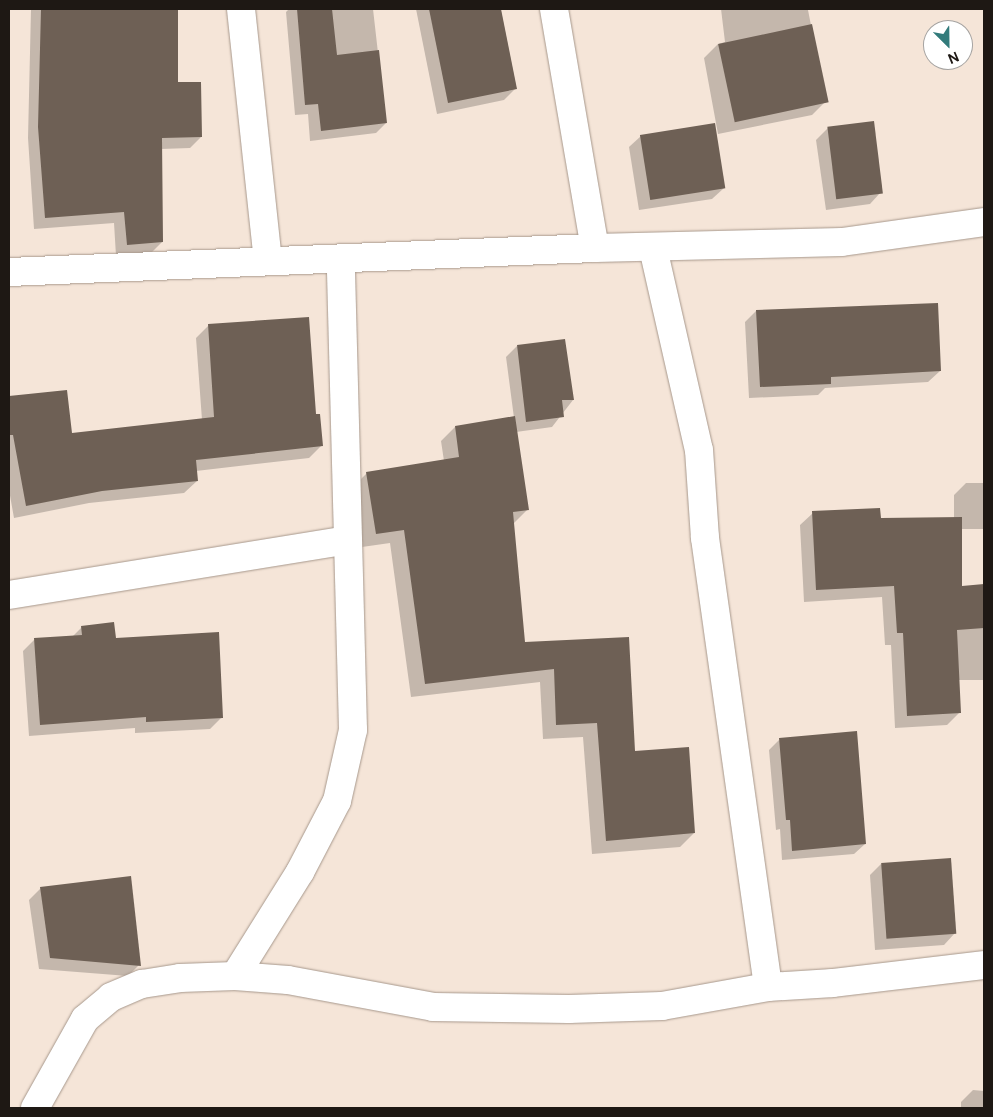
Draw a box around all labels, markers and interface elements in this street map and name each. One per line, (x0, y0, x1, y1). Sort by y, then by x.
north arrow (923, 20, 973, 70)
text: N (945, 48, 962, 68)

